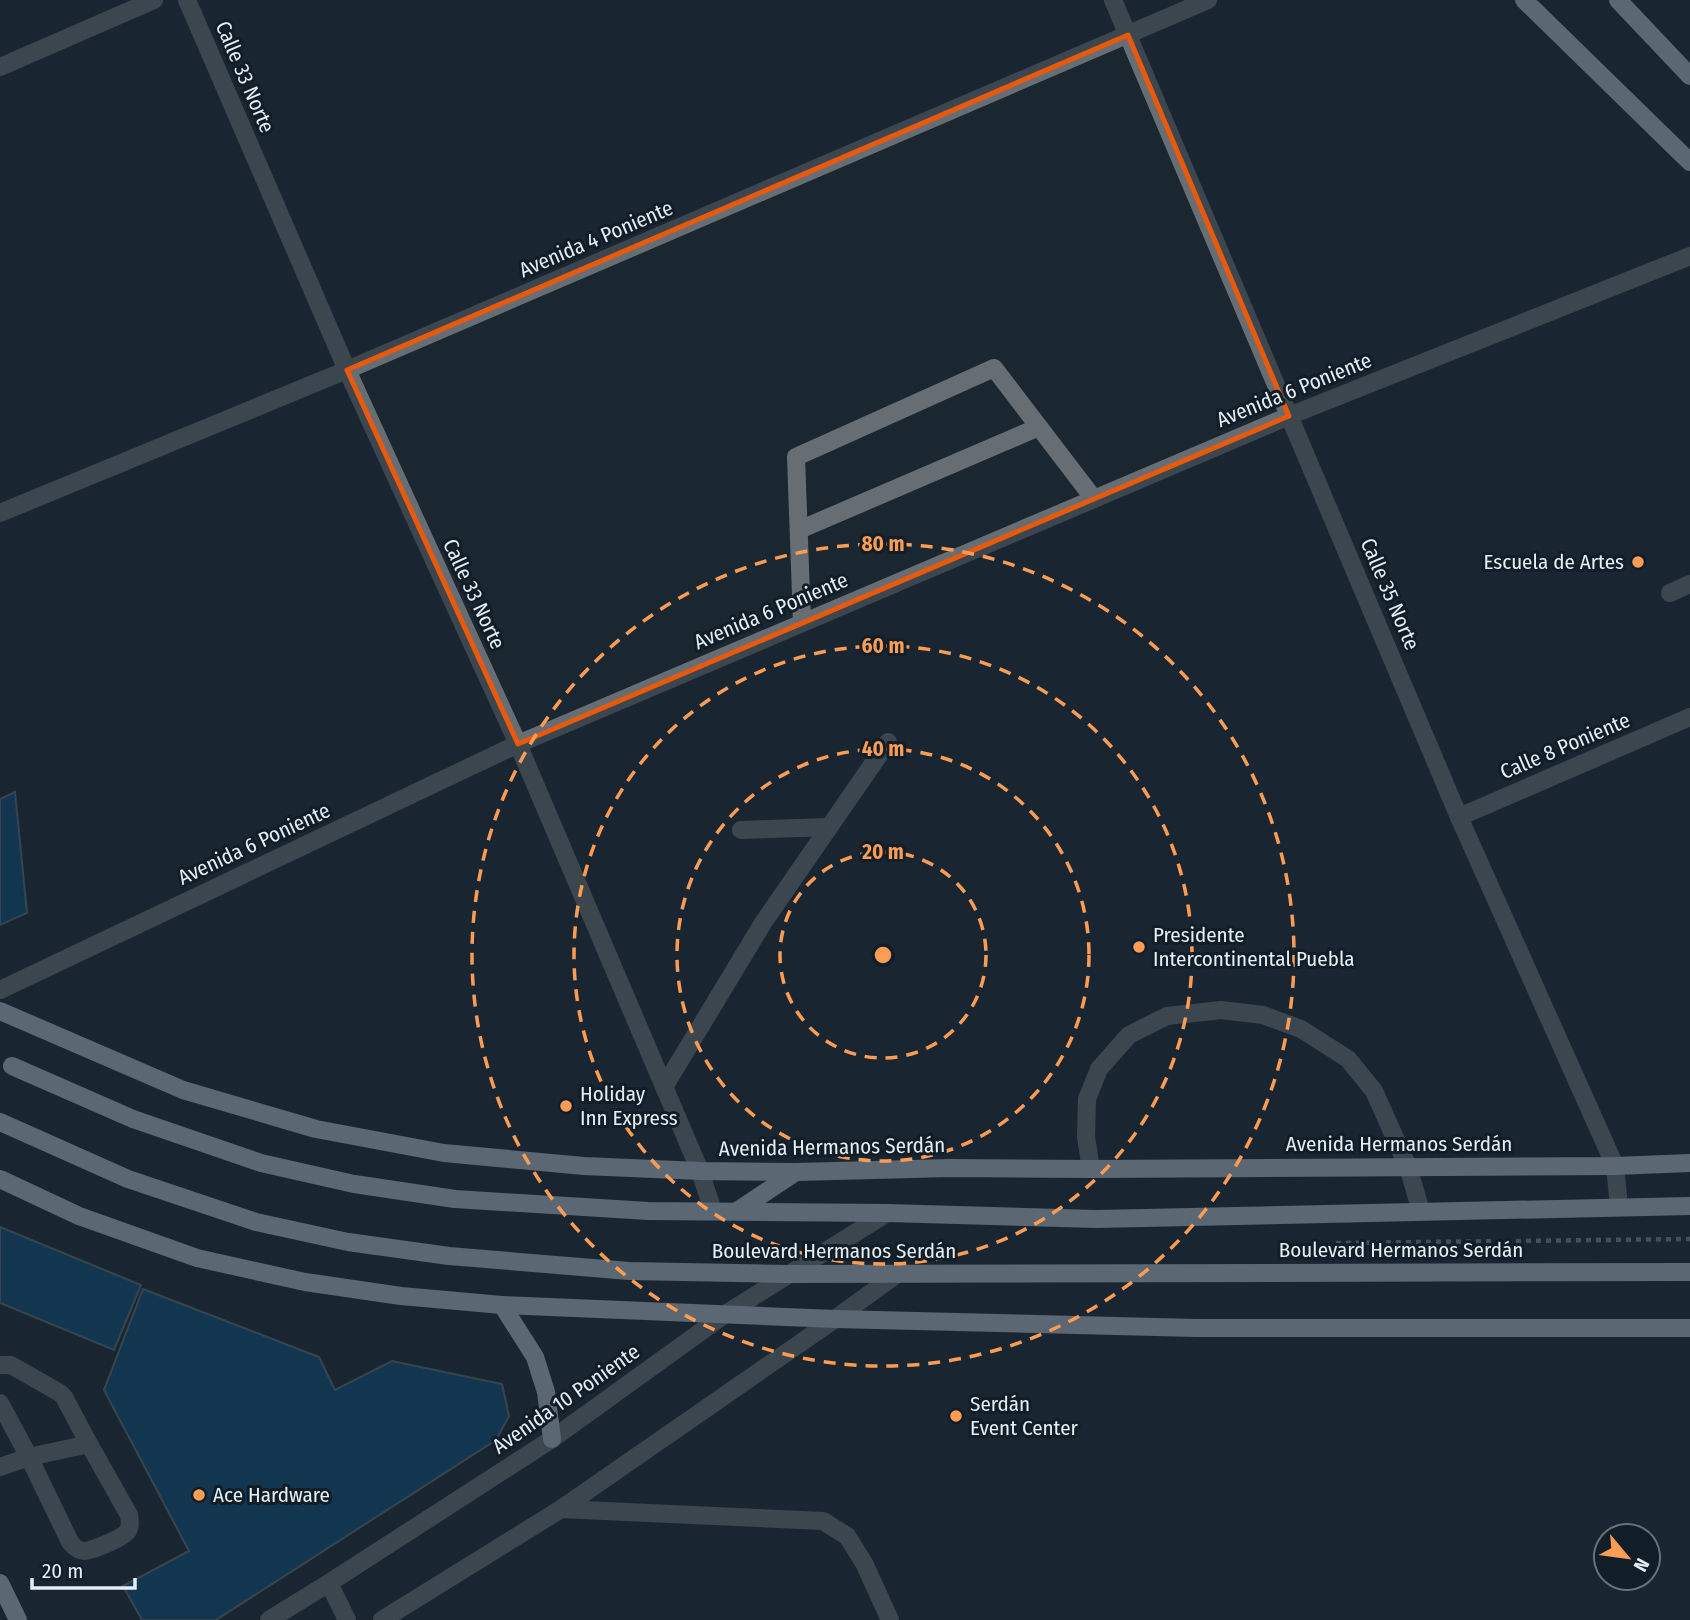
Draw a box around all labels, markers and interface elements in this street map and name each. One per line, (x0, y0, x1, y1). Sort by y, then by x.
street label: Calle 33 Norte (210, 17, 280, 137)
street label: Avenida 4 Poniente (515, 195, 677, 283)
street label: Avenida 6 Poniente (1213, 347, 1375, 433)
text: 80 m (862, 531, 904, 557)
street label: Calle 35 Norte (1355, 534, 1425, 654)
street label: Calle 33 Norte (437, 535, 511, 653)
place label: Escuela de Artes (1484, 549, 1624, 575)
marker: Escuela de Artes (1630, 554, 1646, 570)
street label: Avenida 6 Poniente (690, 567, 852, 655)
text: 60 m (862, 633, 904, 659)
street label: Calle 8 Poniente (1496, 707, 1634, 785)
text: 40 m (862, 736, 904, 762)
street label: Avenida 6 Poniente (174, 797, 334, 891)
text: 20 m (861, 839, 904, 865)
place label: Presidente Intercontinental Puebla (1153, 922, 1355, 972)
marker: Presidente Intercontinental Puebla (1131, 939, 1147, 955)
centre of rings (871, 943, 895, 967)
place label: Holiday Inn Express (580, 1081, 678, 1131)
marker: Holiday Inn Express (558, 1098, 574, 1114)
street label: Avenida Hermanos Serdán (1286, 1131, 1512, 1157)
street label: Avenida Hermanos Serdán (719, 1132, 945, 1162)
street label: Boulevard Hermanos Serdán (1279, 1237, 1523, 1263)
street label: Boulevard Hermanos Serdán (712, 1238, 956, 1264)
street label: Avenida 10 Poniente (487, 1339, 645, 1459)
place label: Serdán Event Center (970, 1391, 1079, 1441)
marker: Serdán Event Center (948, 1408, 964, 1424)
place label: Ace Hardware (213, 1482, 330, 1508)
marker: Ace Hardware (191, 1487, 207, 1503)
north arrow (1592, 1522, 1662, 1592)
scale bar (32, 1546, 135, 1590)
text: N (1629, 1554, 1654, 1576)
text: 20 m (42, 1558, 83, 1584)

